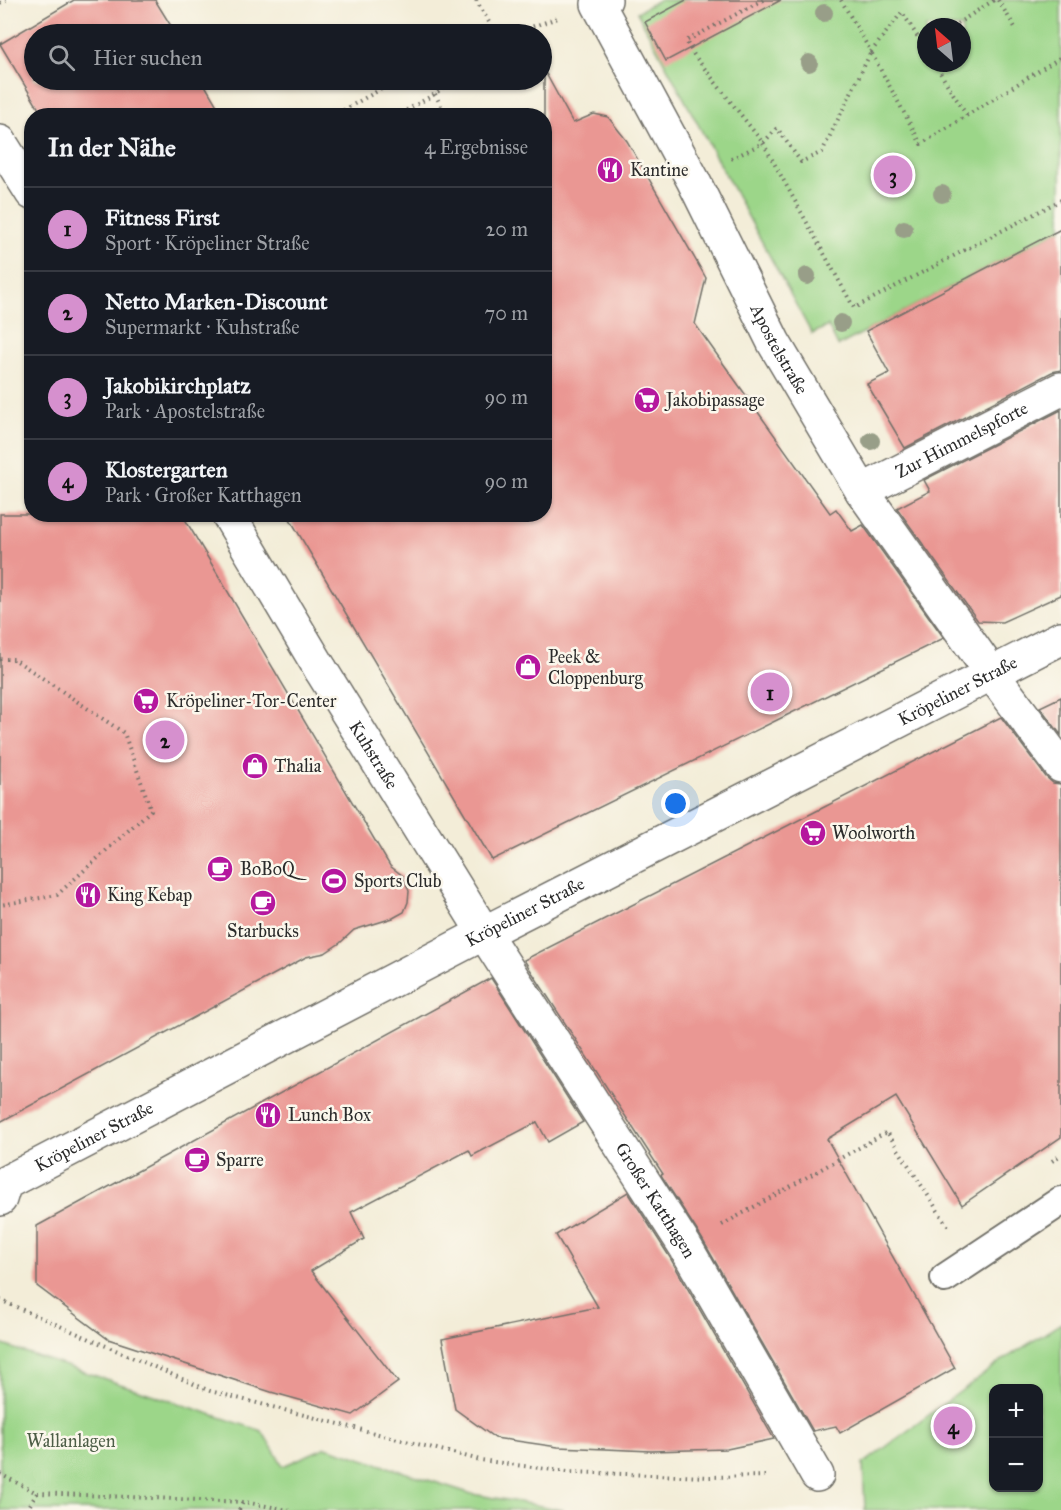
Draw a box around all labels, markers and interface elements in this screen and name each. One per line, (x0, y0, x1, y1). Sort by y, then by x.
north arrow (917, 18, 971, 72)
search box (24, 24, 552, 90)
icon: search (45, 41, 78, 74)
text: Hier suchen (93, 44, 202, 71)
text: In der Nähe (48, 131, 176, 163)
text: 4 Ergebnisse (424, 135, 528, 159)
pin: 3 (874, 152, 912, 198)
restaurant icon: Kantine (595, 155, 625, 185)
place label: Kantine (630, 159, 689, 181)
text: Fitness First (105, 204, 219, 231)
text: 1 (64, 217, 71, 241)
text: 20 m (485, 217, 528, 241)
text: Sport · Kröpeliner Straße (105, 231, 309, 255)
text: Netto Marken-Discount (105, 288, 328, 315)
street label: Apostelstraße (745, 300, 813, 398)
text: 2 (63, 301, 72, 325)
text: 70 m (485, 301, 528, 325)
text: Supermarkt · Kuhstraße (105, 315, 300, 339)
text: Jakobikirchplatz (105, 372, 251, 399)
text: 3 (64, 385, 72, 409)
text: 90 m (485, 385, 528, 409)
supermarket icon: Jakobipassage (632, 385, 662, 415)
place label: Jakobipassage (664, 389, 765, 412)
street label: Zur Himmelspforte (892, 397, 1032, 483)
text: Park · Apostelstraße (105, 399, 265, 423)
text: Klostergarten (105, 456, 228, 483)
text: 4 (62, 469, 73, 493)
text: 90 m (485, 469, 528, 493)
text: Park · Großer Katthagen (105, 483, 302, 507)
place label: Peek & Cloppenburg (548, 646, 643, 690)
street label: Kröpeliner Straße (894, 651, 1021, 730)
shop icon: Peek & Cloppenburg (513, 652, 543, 682)
pin: 1 (750, 670, 790, 714)
supermarket icon: Kröpeliner-Tor-Center (131, 686, 161, 716)
place label: Kröpeliner-Tor-Center (166, 690, 337, 712)
street label: Kuhstraße (344, 717, 403, 793)
pin: 2 (146, 718, 184, 762)
shop icon: Thalia (240, 751, 270, 781)
place label: Thalia (274, 755, 322, 777)
your location (661, 789, 690, 818)
supermarket icon: Woolworth (798, 818, 828, 848)
place label: Woolworth (832, 822, 915, 844)
cafe icon: BoBoQ (205, 854, 235, 884)
place label: BoBoQ (240, 858, 307, 880)
sports icon: Sports Club (319, 866, 349, 896)
place label: Sports Club (354, 870, 442, 892)
street label: Kröpeliner Straße (462, 873, 588, 952)
restaurant icon: King Kebap (73, 880, 103, 910)
place label: King Kebap (107, 884, 192, 907)
cafe icon: Starbucks (248, 888, 278, 918)
place label: Starbucks (227, 920, 299, 942)
street label: Kröpeliner Straße (31, 1097, 157, 1177)
restaurant icon: Lunch Box (253, 1100, 283, 1130)
place label: Lunch Box (288, 1104, 371, 1126)
street label: Großer Katthagen (610, 1138, 701, 1262)
cafe icon: Sparre (182, 1145, 212, 1175)
place label: Sparre (216, 1149, 264, 1171)
map controls (989, 1384, 1043, 1492)
button: + (989, 1384, 1043, 1438)
pin: 4 (934, 1404, 972, 1448)
park label: Wallanlagen (26, 1430, 116, 1453)
button: − (989, 1438, 1043, 1492)

